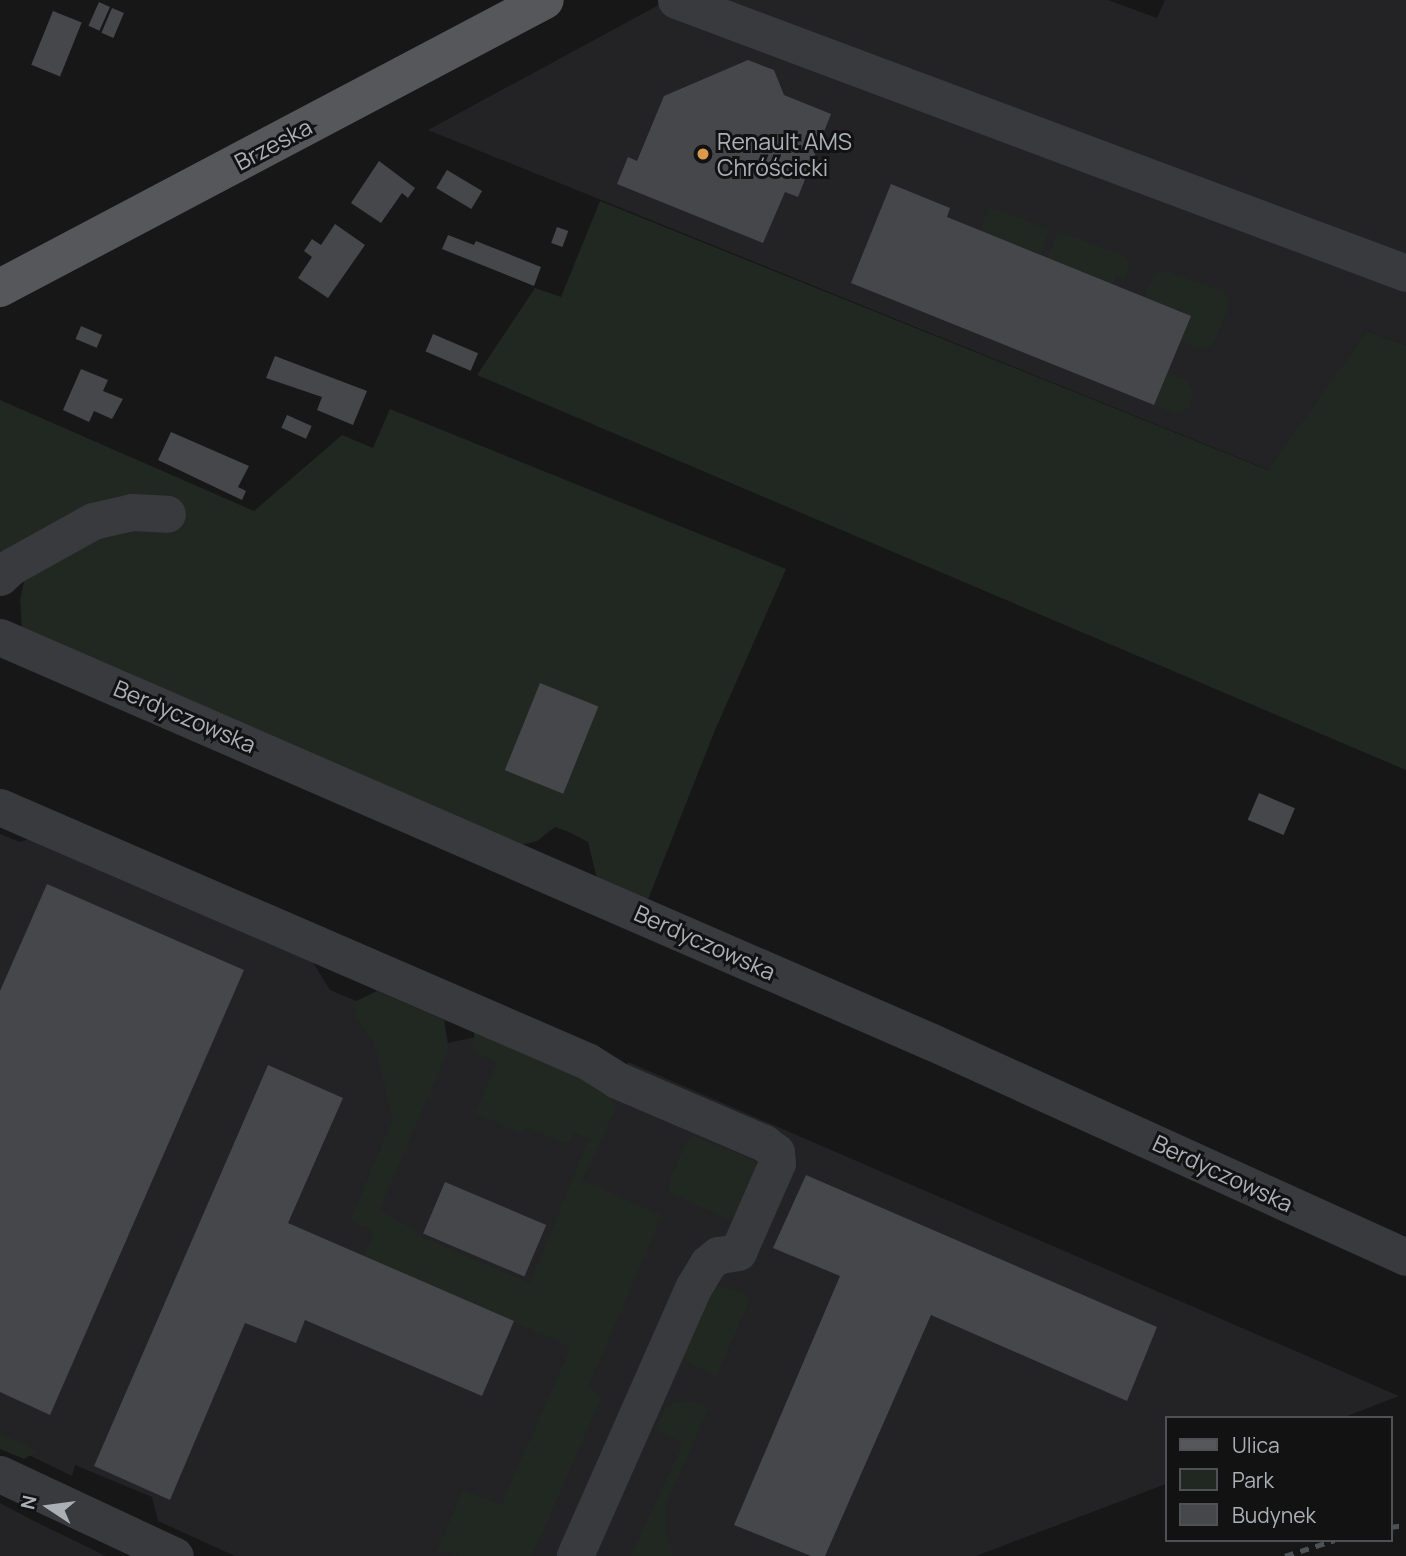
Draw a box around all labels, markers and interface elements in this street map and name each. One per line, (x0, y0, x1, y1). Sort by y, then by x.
street label: Brzeska (230, 112, 316, 176)
place label: Renault AMS Chróścicki (717, 127, 852, 181)
marker: Renault AMS Chróścicki (695, 146, 711, 162)
street label: Berdyczowska (110, 674, 260, 758)
street label: Berdyczowska (630, 899, 780, 985)
street label: Berdyczowska (1149, 1128, 1297, 1218)
legend (1164, 1416, 1392, 1542)
text: Ulica (1232, 1431, 1280, 1459)
text: Park (1232, 1466, 1274, 1494)
north arrow (14, 1472, 84, 1542)
text: N (14, 1493, 43, 1512)
text: Budynek (1232, 1501, 1316, 1529)

